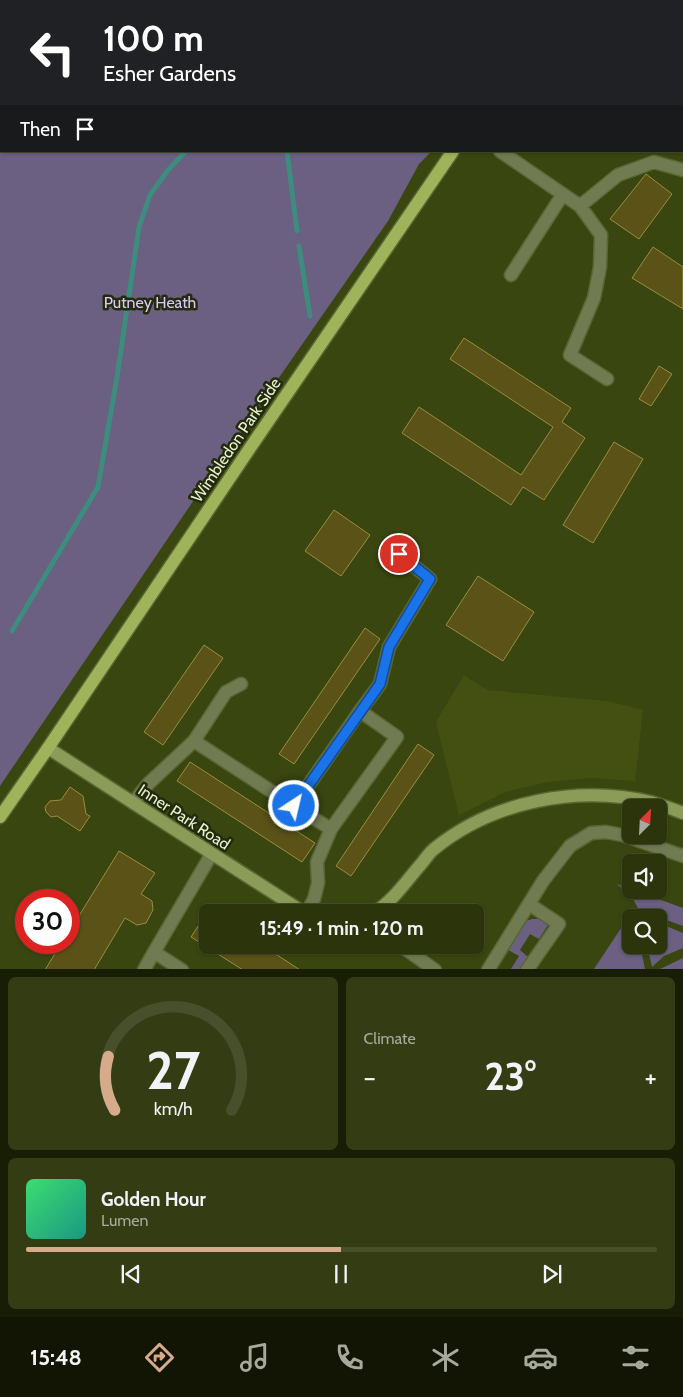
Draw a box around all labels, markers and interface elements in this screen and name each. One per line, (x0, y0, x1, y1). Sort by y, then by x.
text: 100 m (103, 17, 204, 60)
icon: left (20, 20, 85, 85)
text: Esher Gardens (103, 60, 236, 87)
icon: arrive (71, 115, 99, 143)
text: Then (20, 118, 61, 141)
park label: Putney Heath (104, 293, 196, 312)
street label: Wimbledon Park Side (187, 374, 285, 506)
pin (378, 533, 420, 575)
icon: arrive (385, 540, 413, 568)
position arrow (267, 779, 319, 831)
street label: Inner Park Road (134, 780, 234, 854)
north arrow (622, 799, 668, 844)
map controls (622, 799, 667, 954)
button: sound (622, 854, 667, 899)
speed limit sign: 30 (15, 889, 80, 954)
button: search (622, 909, 667, 954)
text: 15:49 · 1 min · 120 m (260, 917, 423, 940)
text: Climate (364, 1029, 416, 1048)
text: 27 (146, 1039, 200, 1102)
text: 23° (484, 1053, 536, 1100)
text: − (364, 1060, 376, 1094)
text: + (645, 1060, 657, 1094)
text: km/h (153, 1098, 192, 1119)
text: Golden Hour (101, 1188, 206, 1211)
text: Lumen (101, 1211, 148, 1230)
icon: previous (117, 1260, 145, 1288)
icon: pause (327, 1260, 355, 1288)
icon: next (538, 1260, 566, 1288)
icon: directions (142, 1340, 177, 1375)
icon: music (237, 1340, 272, 1375)
icon: phone (332, 1340, 367, 1375)
icon: climate (428, 1340, 463, 1375)
icon: car (523, 1340, 558, 1375)
icon: filters (618, 1340, 653, 1375)
text: 15:48 (30, 1344, 82, 1371)

